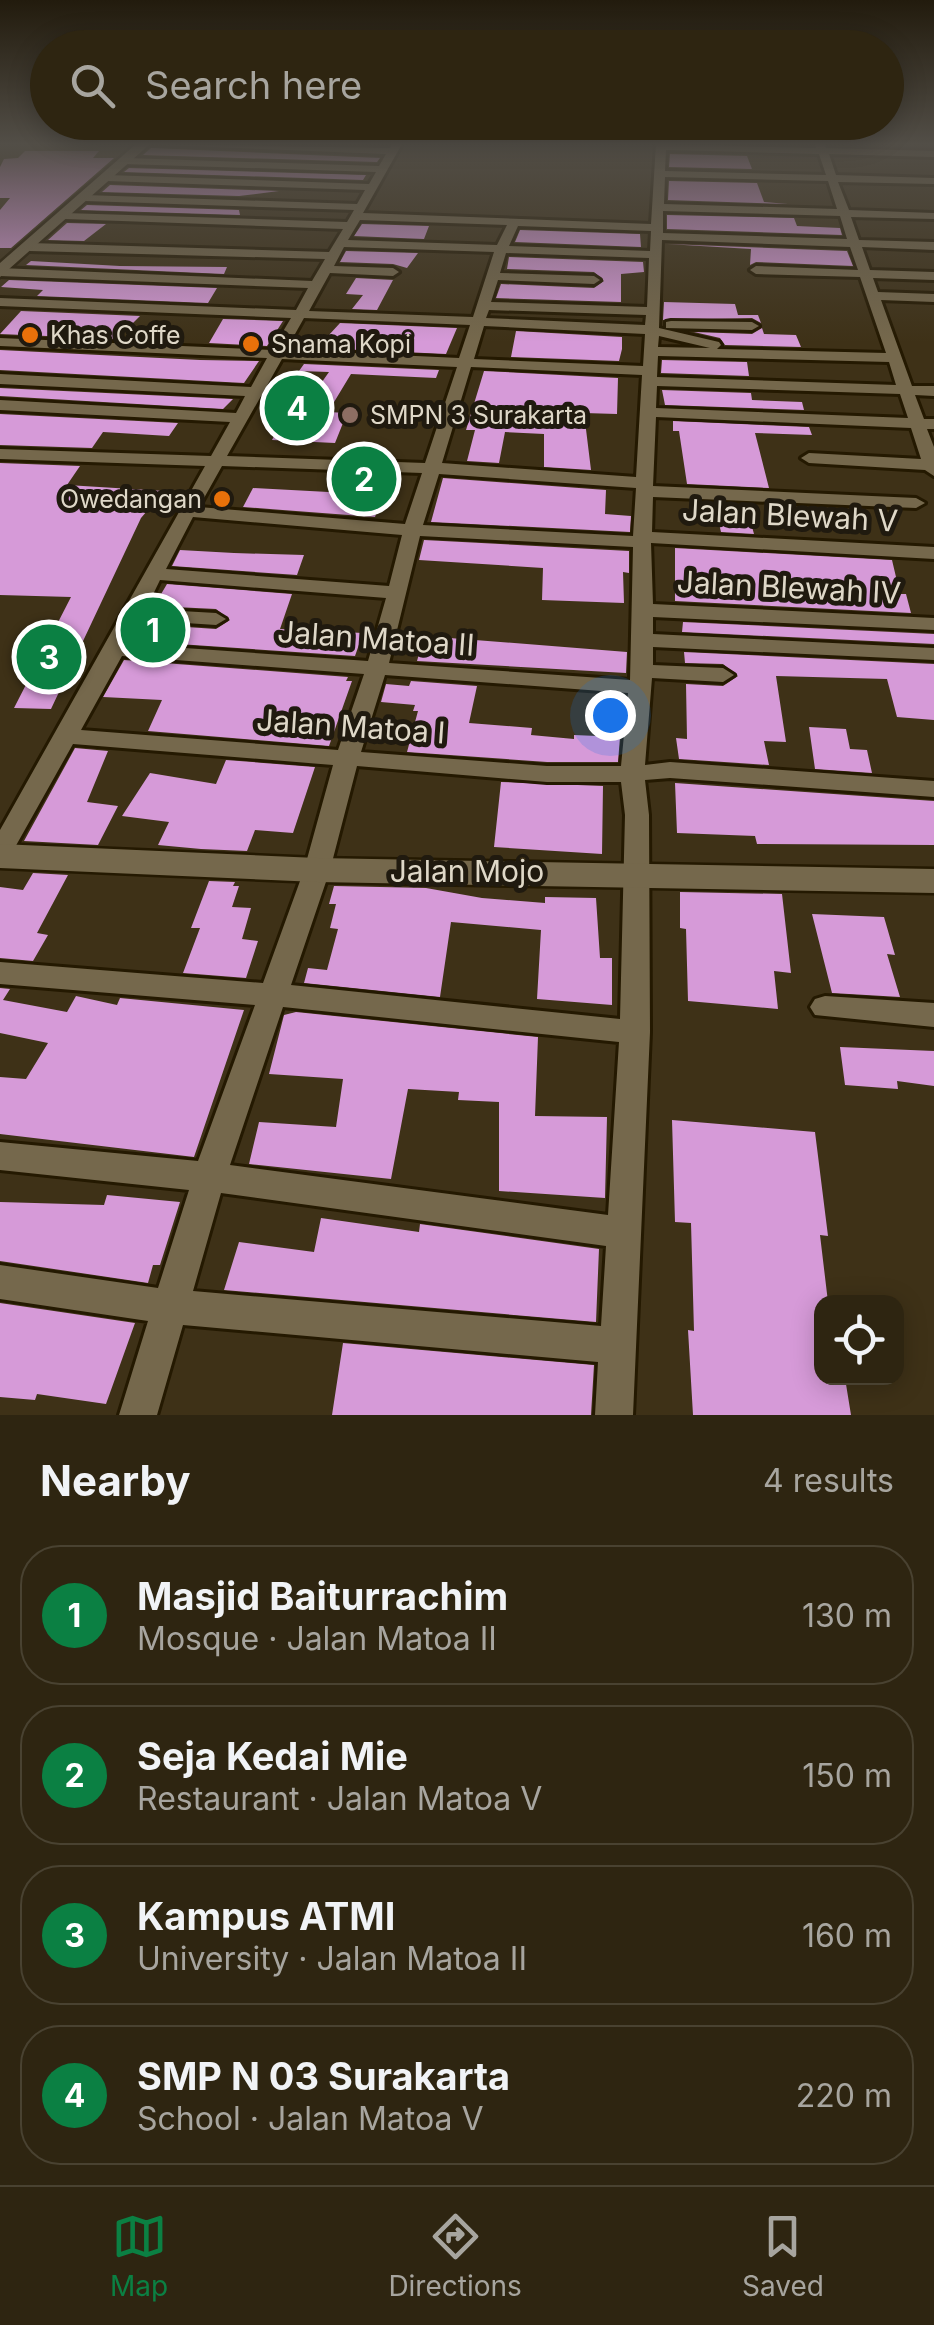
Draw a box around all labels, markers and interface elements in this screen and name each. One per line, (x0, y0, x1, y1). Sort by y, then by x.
search box (30, 30, 904, 140)
icon: search (65, 58, 120, 113)
text: Search here (145, 62, 362, 108)
place label: Khas Coffe (50, 320, 180, 350)
marker: Khas Coffe (19, 324, 41, 346)
place label: Snama Kopi (271, 329, 411, 359)
marker: Snama Kopi (240, 333, 262, 355)
pin: 4 (264, 370, 330, 446)
place label: SMPN 3 Surakarta (370, 400, 587, 430)
marker: SMPN 3 Surakarta (339, 404, 361, 426)
pin: 2 (332, 442, 396, 516)
place label: Owedangan (60, 484, 202, 514)
marker: Owedangan (211, 488, 233, 510)
street label: Jalan Blewah V (681, 491, 899, 539)
street label: Jalan Blewah IV (676, 563, 902, 611)
pin: 1 (120, 592, 186, 668)
street label: Jalan Matoa II (276, 613, 476, 663)
pin: 3 (17, 620, 82, 694)
your location (585, 690, 636, 741)
street label: Jalan Matoa I (255, 701, 447, 751)
street label: Jalan Mojo (390, 853, 544, 889)
map controls (814, 1295, 904, 1385)
button: locate (814, 1295, 904, 1385)
text: Nearby (40, 1455, 191, 1506)
text: 4 results (763, 1461, 894, 1500)
text: Masjid Baiturrachim (137, 1573, 508, 1619)
text: 1 (68, 1596, 81, 1635)
text: 130 m (802, 1596, 892, 1635)
text: Mosque · Jalan Matoa II (137, 1619, 497, 1658)
text: Seja Kedai Mie (137, 1733, 408, 1779)
text: 2 (64, 1756, 85, 1795)
text: 150 m (802, 1756, 892, 1795)
text: Restaurant · Jalan Matoa V (137, 1779, 542, 1818)
text: Kampus ATMI (137, 1893, 395, 1939)
text: 3 (64, 1916, 85, 1955)
text: 160 m (802, 1916, 892, 1955)
text: University · Jalan Matoa II (137, 1939, 527, 1978)
text: SMP N 03 Surakarta (137, 2053, 510, 2099)
text: 4 (64, 2076, 85, 2115)
text: 220 m (796, 2076, 892, 2115)
text: School · Jalan Matoa V (137, 2099, 484, 2138)
tab: Map (110, 2209, 168, 2303)
tab: Directions (388, 2209, 522, 2303)
tab: Saved (742, 2209, 824, 2303)

